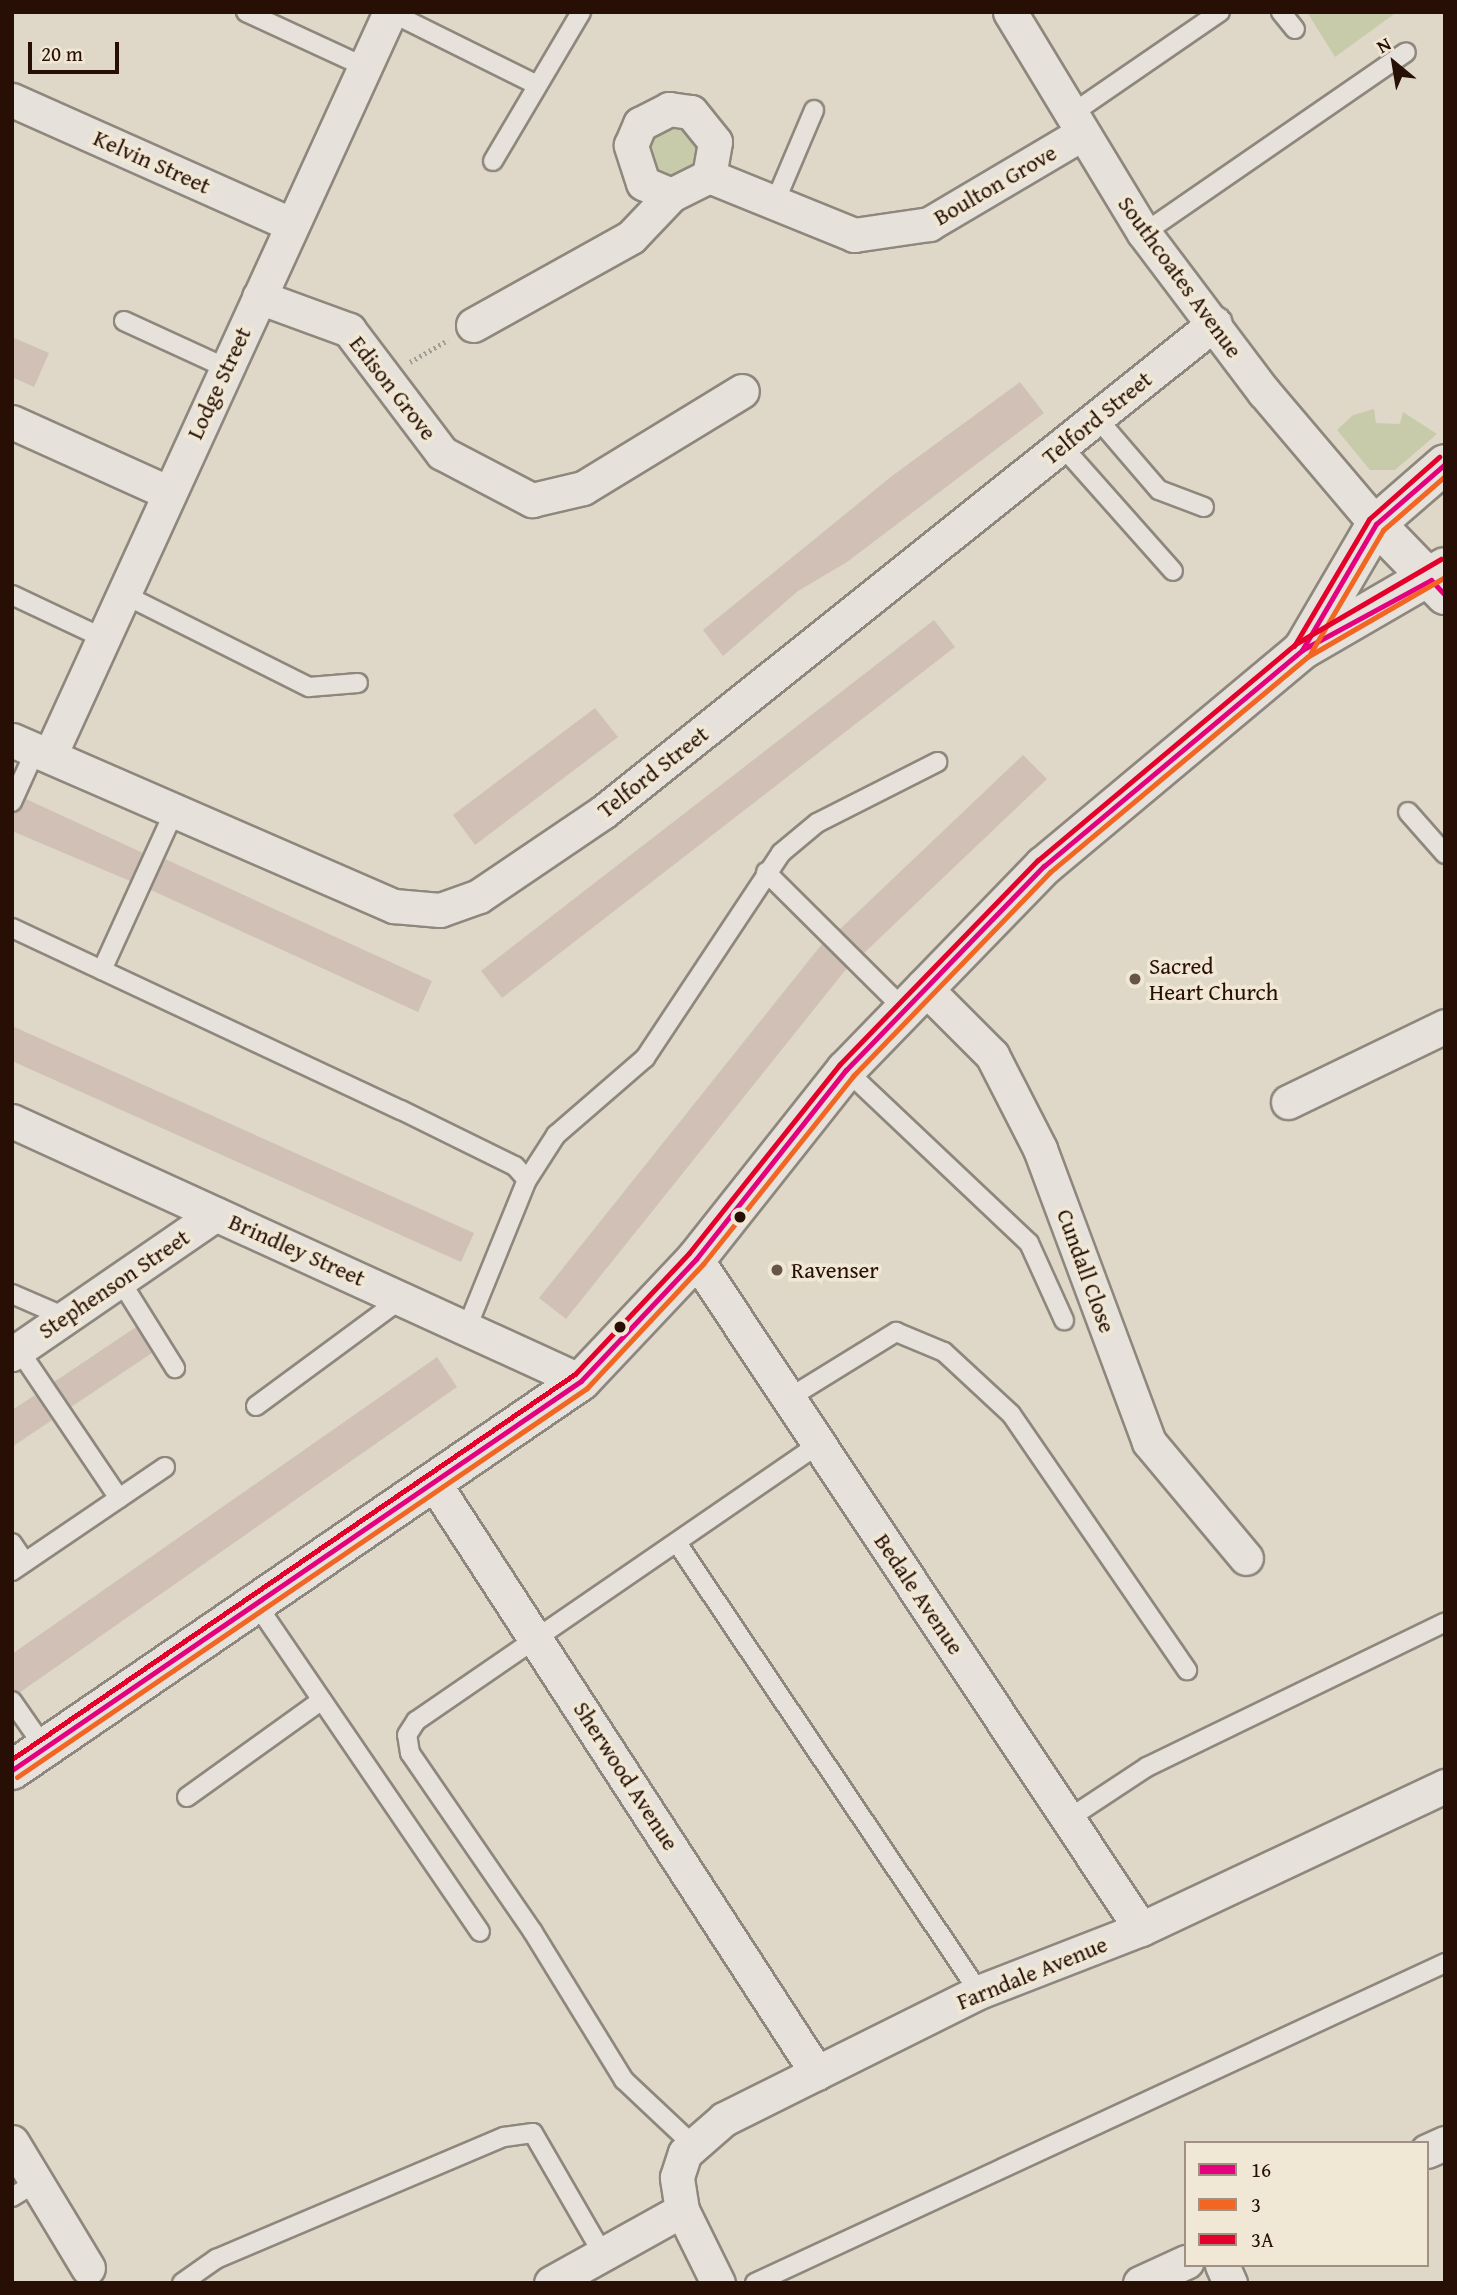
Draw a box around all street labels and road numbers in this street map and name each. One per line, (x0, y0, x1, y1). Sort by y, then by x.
street label: Kelvin Street (89, 124, 215, 200)
street label: Boulton Grove (929, 139, 1061, 231)
street label: Southcoates Avenue (1112, 191, 1248, 363)
street label: Lodge Street (181, 322, 257, 444)
street label: Edison Grove (344, 330, 442, 446)
street label: Telford Street (1037, 365, 1157, 471)
street label: Telford Street (592, 720, 714, 824)
street label: Cundall Close (1051, 1205, 1121, 1337)
street label: Brindley Street (225, 1208, 369, 1292)
street label: Stephenson Street (33, 1223, 195, 1345)
street label: Bedale Avenue (868, 1528, 970, 1660)
street label: Sherwood Avenue (568, 1696, 684, 1856)
street label: Farndale Avenue (953, 1930, 1111, 2016)

